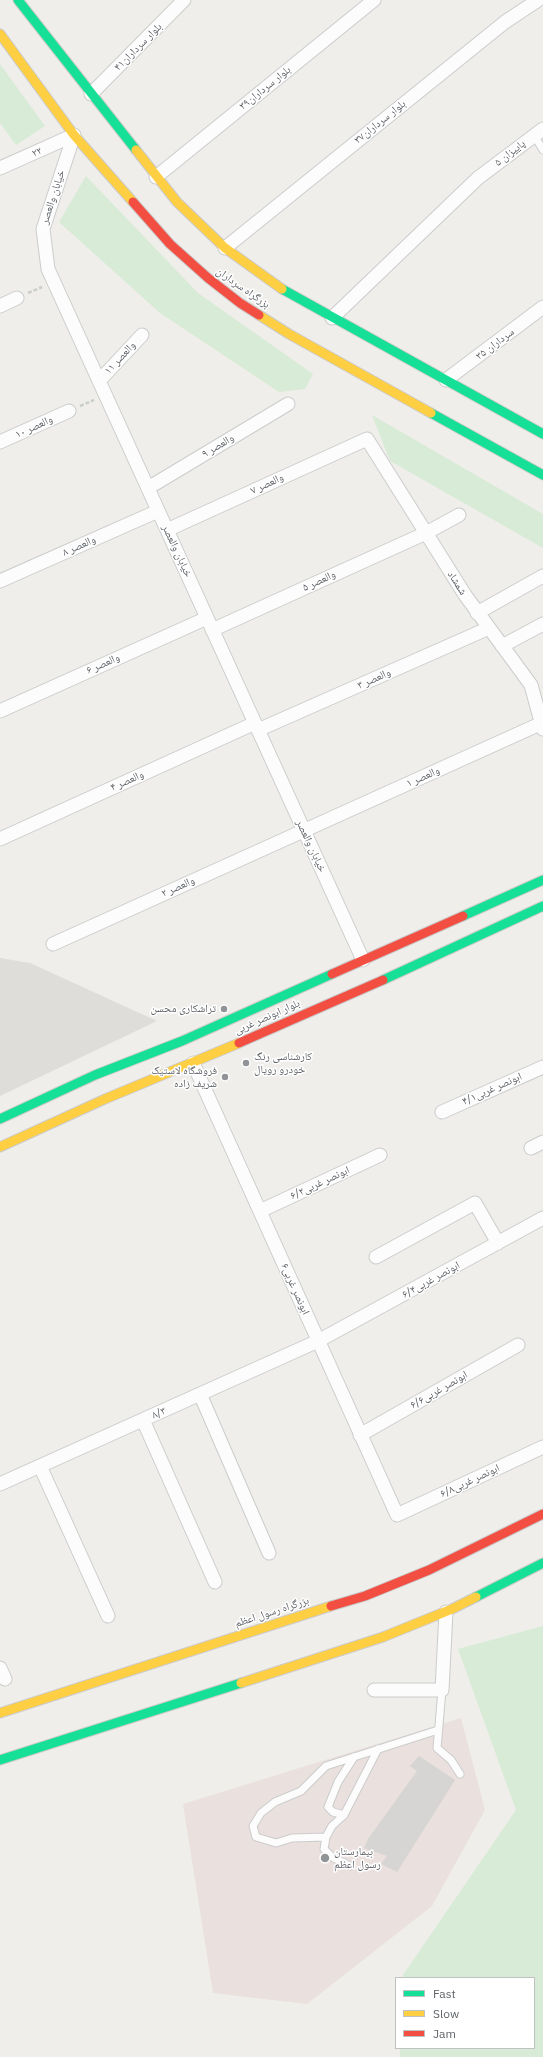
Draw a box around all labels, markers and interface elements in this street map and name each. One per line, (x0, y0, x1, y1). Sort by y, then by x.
street label: بلوار سرداران۴۱ (111, 20, 165, 74)
street label: بلوار سرداران۳۹ (237, 63, 293, 113)
street label: بلوار سرداران۳۷ (352, 97, 408, 147)
street label: پاییزان ۵ (492, 137, 528, 169)
street label: ۲۲ (30, 144, 44, 160)
street label: خیابان والعصر (38, 168, 68, 226)
street label: بزرگراه سرداران (214, 265, 272, 311)
street label: سرداران ۳۵ (473, 325, 517, 363)
street label: والعصر ۱۱ (101, 339, 139, 377)
street label: والعصر ۱۰ (13, 413, 55, 441)
street label: والعصر ۹ (200, 431, 236, 461)
street label: والعصر ۷ (248, 471, 286, 497)
street label: خیابان والعصر (159, 523, 195, 579)
street label: والعصر ۸ (60, 533, 98, 559)
street label: والعصر ۵ (300, 568, 338, 594)
street label: شمشاد (444, 568, 470, 598)
street label: والعصر ۶ (84, 651, 122, 677)
street label: والعصر ۳ (355, 666, 393, 692)
street label: والعصر ۱ (404, 764, 442, 790)
street label: والعصر ۴ (108, 768, 146, 794)
street label: خیابان والعصر (293, 818, 329, 874)
street label: والعصر ۲ (159, 874, 197, 900)
street label: بلوار ابونصر غربی (232, 997, 302, 1037)
place label: تراشکاری محسن (150, 1002, 216, 1016)
marker: تراشکاری محسن (219, 1004, 229, 1014)
place label: کارشناسی رنگ خودرو رویال (254, 1050, 312, 1076)
marker: کارشناسی رنگ خودرو رویال (241, 1058, 251, 1068)
place label: فروشگاه لاستیک شریف زاده (151, 1064, 217, 1090)
street label: ۴/۱ابونصر غربی (460, 1070, 524, 1108)
marker: فروشگاه لاستیک شریف زاده (220, 1072, 230, 1082)
street label: ۶/۲ابونصر غربی (288, 1163, 352, 1203)
street label: ۶/۴ابونصر غربی (400, 1259, 462, 1301)
street label: ۶ابونصر غربی (278, 1261, 312, 1317)
street label: ۶/۶ابونصر غربی (408, 1368, 470, 1412)
street label: ۸/۳ (150, 1404, 168, 1422)
street label: ۶/۸ابونصر غربی (438, 1461, 502, 1501)
street label: بزرگراه رسول اعظم (233, 1594, 311, 1630)
place label: بیمارستان رسول اعظم (334, 1845, 381, 1871)
marker: بیمارستان رسول اعظم (319, 1852, 331, 1864)
legend (395, 1977, 535, 2049)
text: Fast (433, 1986, 456, 2001)
text: Slow (433, 2006, 459, 2021)
text: Jam (433, 2026, 456, 2041)

